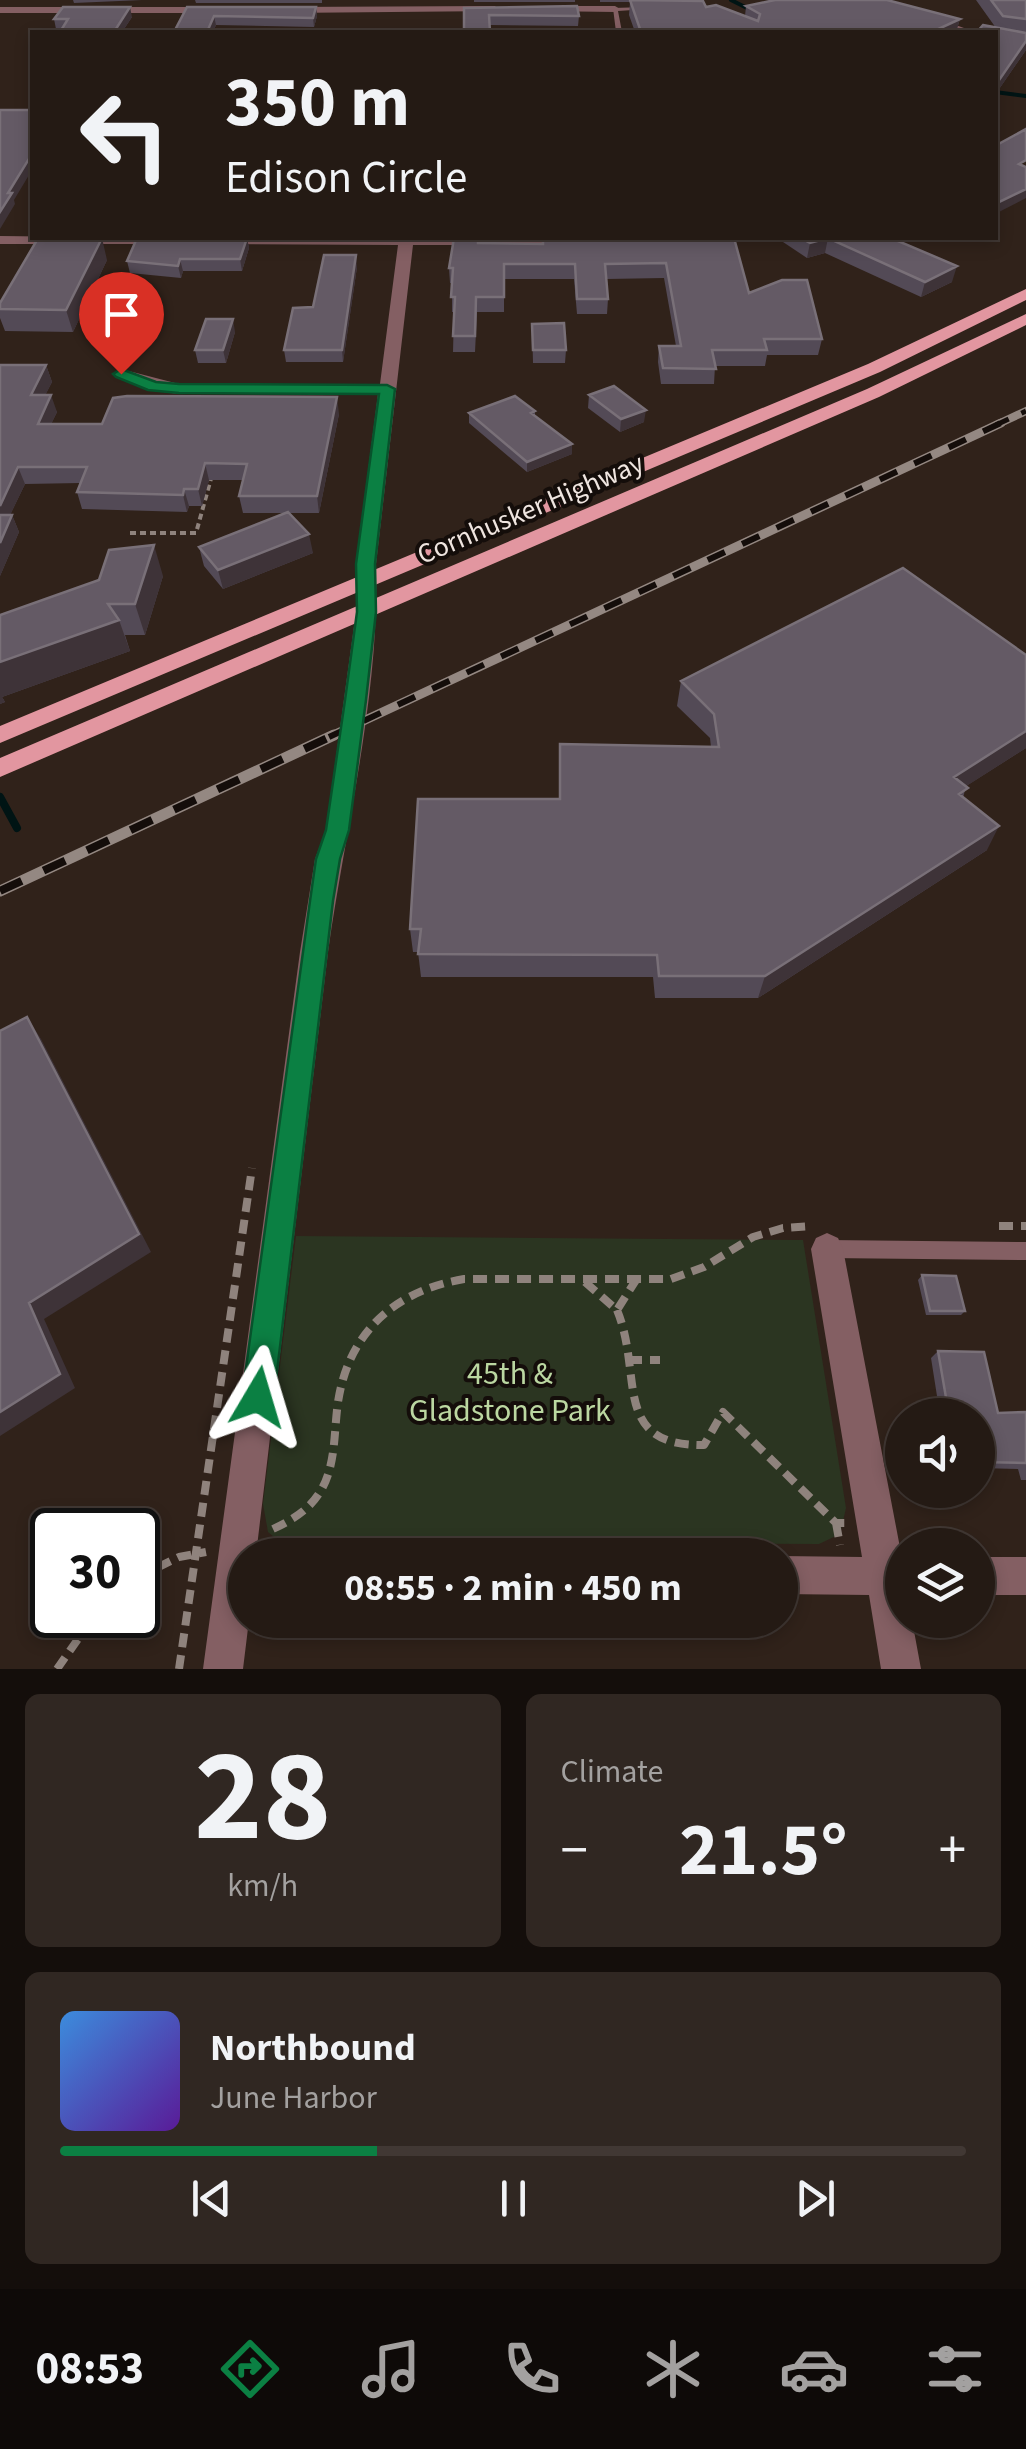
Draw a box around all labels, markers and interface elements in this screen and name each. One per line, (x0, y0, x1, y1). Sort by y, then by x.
text: 350 m (225, 53, 410, 153)
icon: left (60, 70, 190, 200)
text: Edison Circle (225, 146, 467, 210)
pin (79, 272, 164, 375)
icon: arrive (94, 287, 149, 342)
street label: Cornhusker Highway (411, 443, 650, 575)
position arrow (206, 1345, 310, 1449)
park label: 45th & Gladstone Park (409, 1351, 611, 1434)
map controls (885, 1398, 995, 1638)
button: sound (885, 1398, 995, 1508)
speed limit sign: 30 (30, 1508, 160, 1638)
button: layers (885, 1528, 995, 1638)
text: 08:55 · 2 min · 450 m (344, 1561, 682, 1615)
text: 28 (194, 1705, 331, 1890)
text: Climate (561, 1749, 663, 1795)
text: 21.5° (679, 1797, 848, 1904)
text: − (561, 1812, 588, 1890)
text: + (939, 1812, 966, 1890)
text: km/h (227, 1863, 298, 1909)
text: Northbound (210, 2021, 416, 2075)
text: June Harbor (210, 2075, 377, 2121)
icon: previous (184, 2171, 239, 2226)
icon: pause (486, 2171, 541, 2226)
icon: next (788, 2171, 843, 2226)
icon: directions (215, 2334, 285, 2404)
icon: music (356, 2334, 426, 2404)
icon: phone (497, 2334, 567, 2404)
icon: climate (638, 2334, 708, 2404)
icon: car (779, 2334, 849, 2404)
icon: filters (920, 2334, 990, 2404)
text: 08:53 (36, 2337, 144, 2401)

